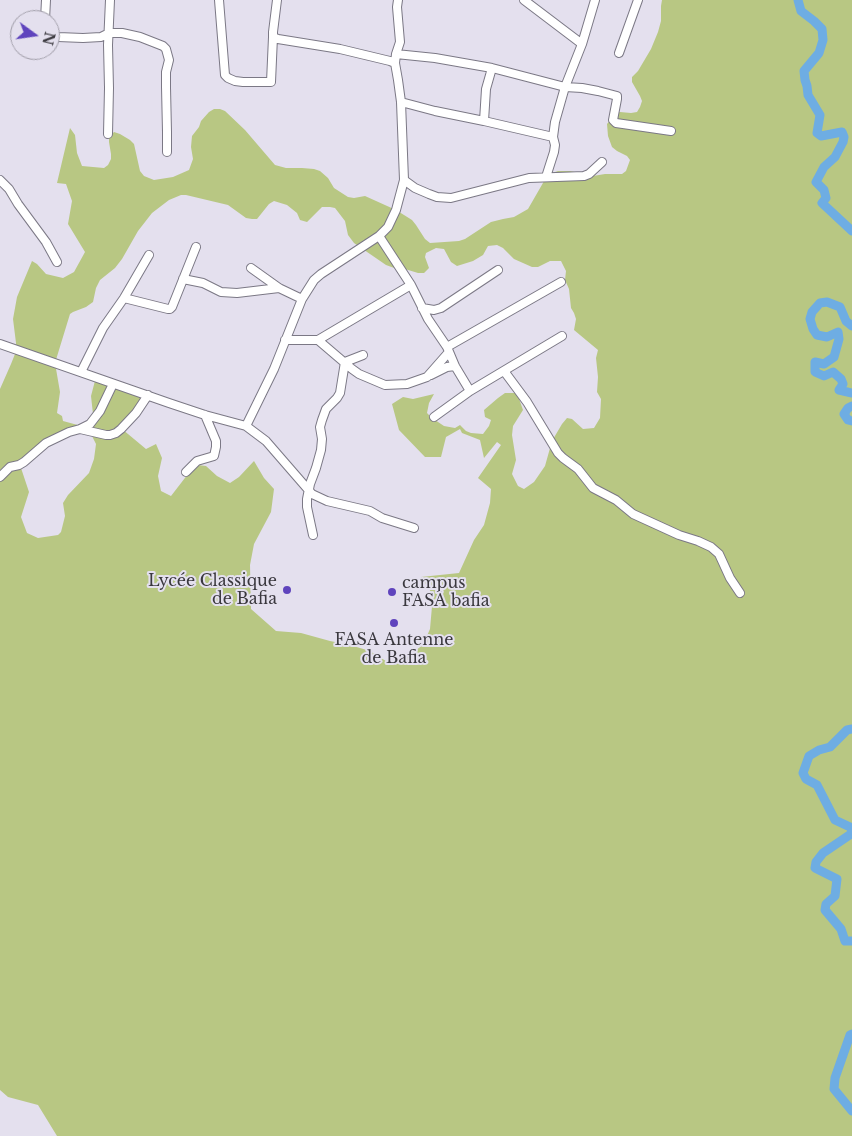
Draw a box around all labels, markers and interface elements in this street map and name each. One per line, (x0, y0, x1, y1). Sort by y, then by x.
north arrow (10, 10, 60, 60)
text: N (38, 30, 59, 47)
place label: Lycée Classique de Bafia (148, 571, 277, 609)
place label: campus FASA bafia (402, 573, 490, 611)
marker: Lycée Classique de Bafia (281, 584, 293, 596)
marker: campus FASA bafia (386, 586, 398, 598)
marker: FASA Antenne de Bafia (388, 617, 400, 629)
place label: FASA Antenne de Bafia (335, 630, 453, 668)

